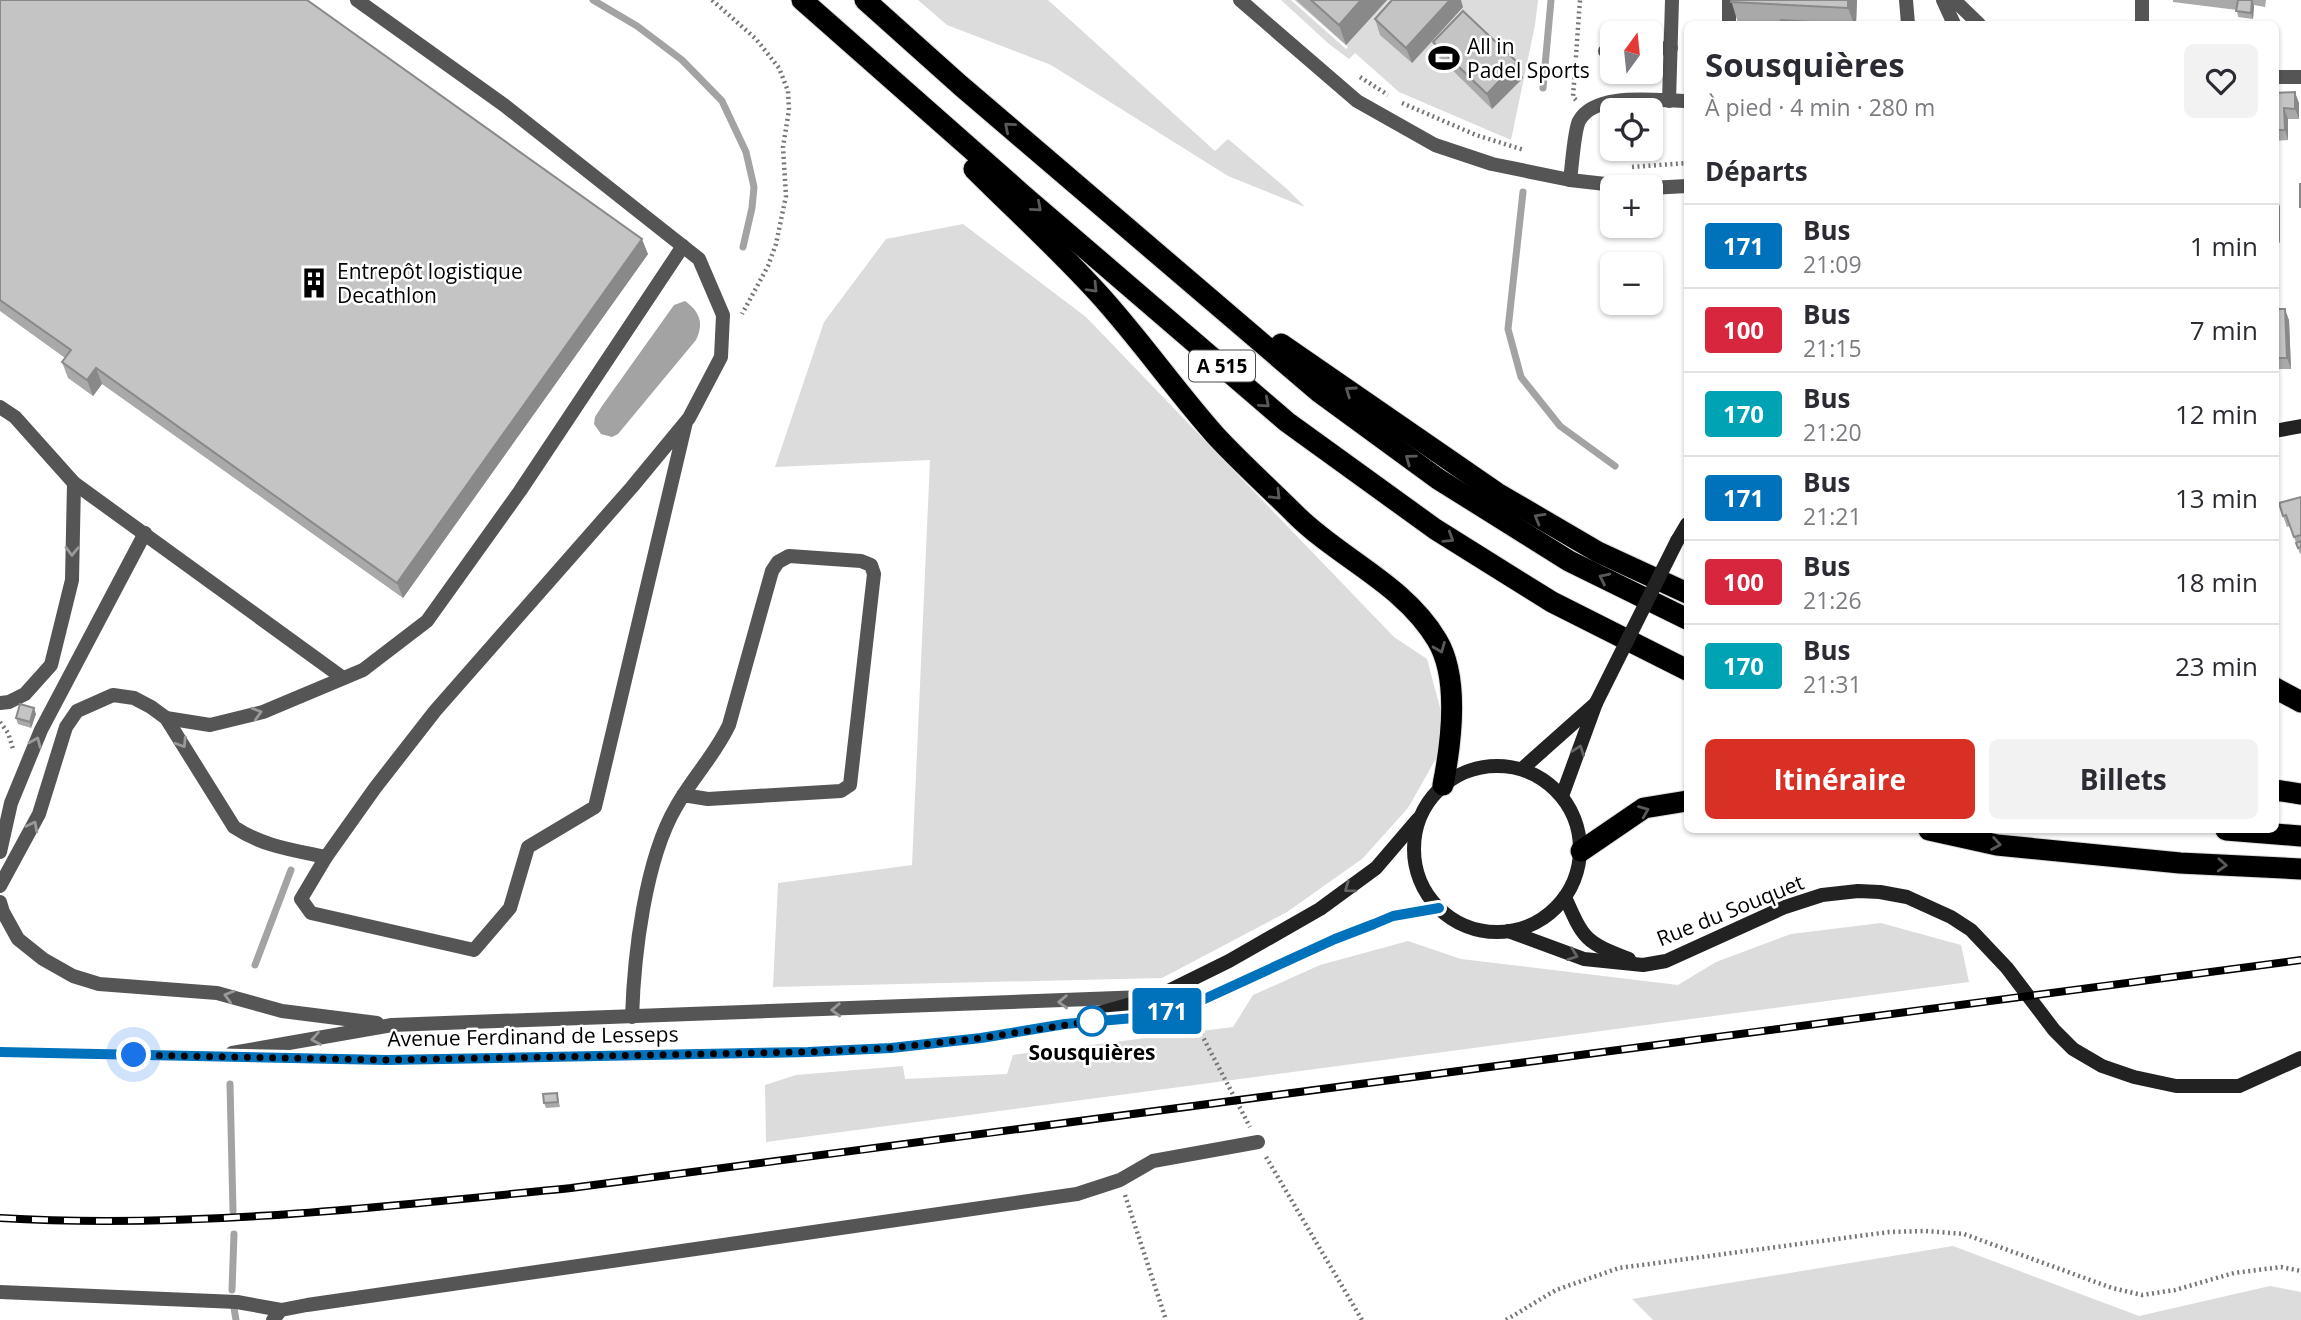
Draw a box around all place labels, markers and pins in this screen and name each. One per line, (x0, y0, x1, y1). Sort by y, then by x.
place label: All in Padel Sports (1467, 32, 1590, 84)
sports icon: All in Padel Sports (1427, 41, 1461, 75)
place label: Entrepôt logistique Decathlon (337, 257, 523, 309)
building icon: Entrepôt logistique Decathlon (297, 266, 331, 300)
marker: Sousquières (1077, 1006, 1107, 1036)
place label: Sousquières (1028, 1038, 1156, 1066)

